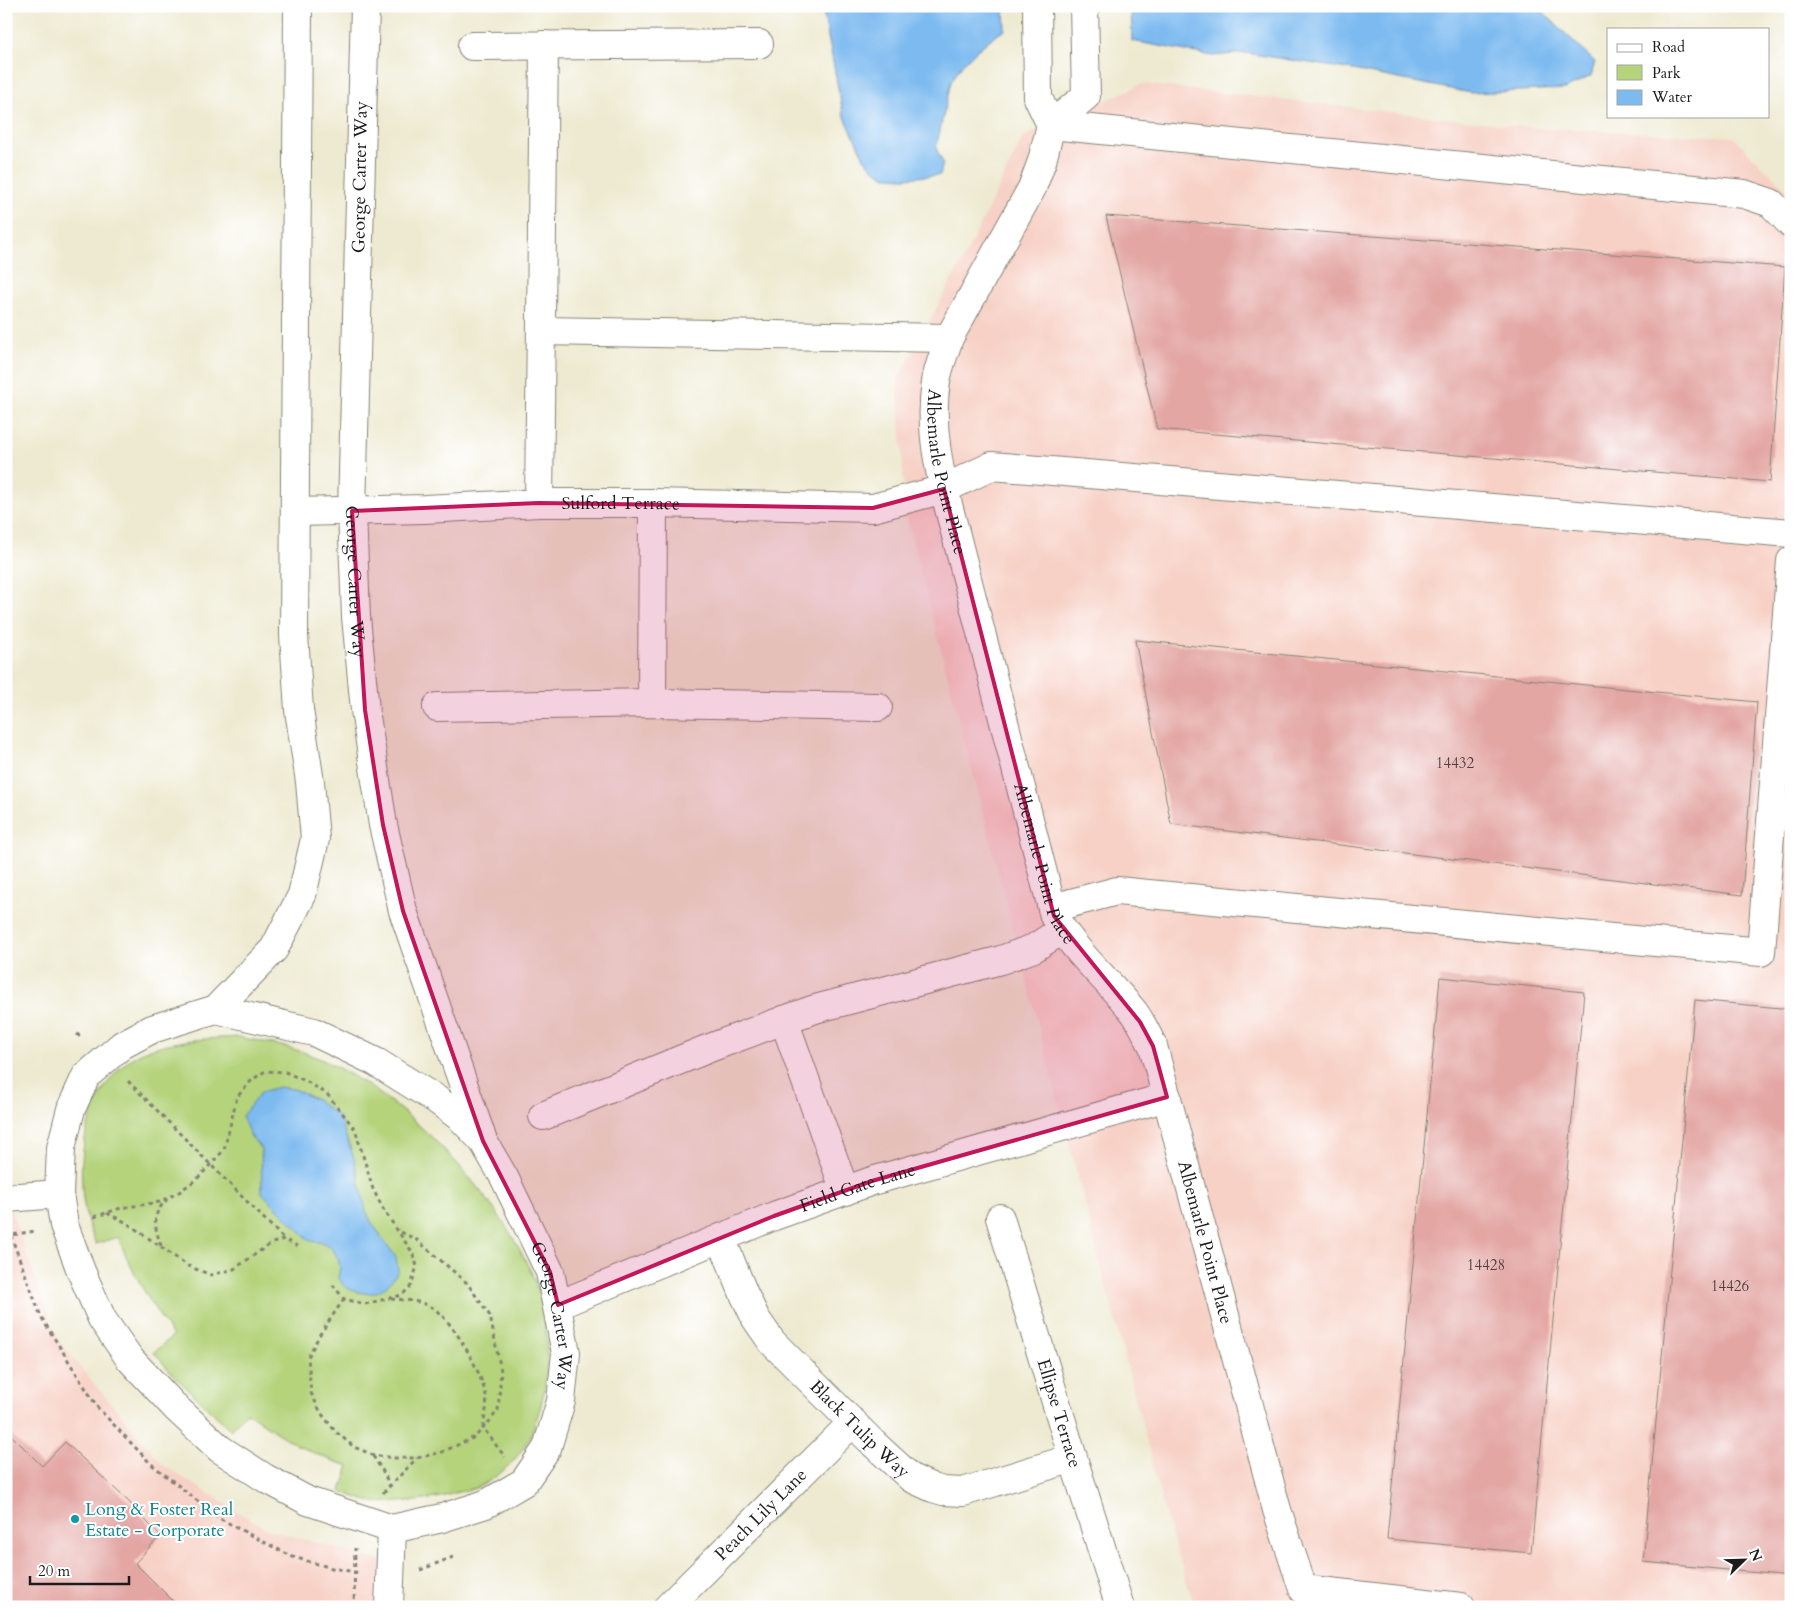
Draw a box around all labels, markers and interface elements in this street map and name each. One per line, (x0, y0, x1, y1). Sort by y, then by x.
legend (1607, 28, 1770, 118)
text: Road (1652, 37, 1685, 57)
text: Park (1652, 63, 1681, 83)
text: Water (1651, 87, 1693, 107)
street label: George Carter Way (346, 100, 374, 253)
street label: Albemarle Point Place (921, 388, 973, 557)
street label: Sulford Terrace (562, 491, 680, 516)
street label: George Carter Way (339, 505, 372, 659)
house number: 14432 (1436, 753, 1475, 773)
street label: Albemarle Point Place (1008, 780, 1082, 950)
street label: Field Gate Lane (796, 1157, 918, 1218)
street label: Albemarle Point Place (1172, 1158, 1239, 1327)
street label: George Carter Way (524, 1237, 579, 1392)
house number: 14428 (1467, 1255, 1505, 1275)
house number: 14426 (1711, 1276, 1750, 1296)
street label: Ellipse Terrace (1031, 1356, 1088, 1471)
street label: Black Tulip Way (804, 1374, 916, 1484)
street label: Peach Lily Lane (709, 1463, 812, 1566)
place label: Long & Foster Real Estate - Corporate (85, 1497, 234, 1543)
marker: Long & Foster Real Estate - Corporate (69, 1513, 81, 1525)
north arrow (1720, 1536, 1770, 1586)
text: N (1744, 1546, 1767, 1564)
scale bar (30, 1553, 129, 1585)
text: 20 m (38, 1561, 70, 1581)

